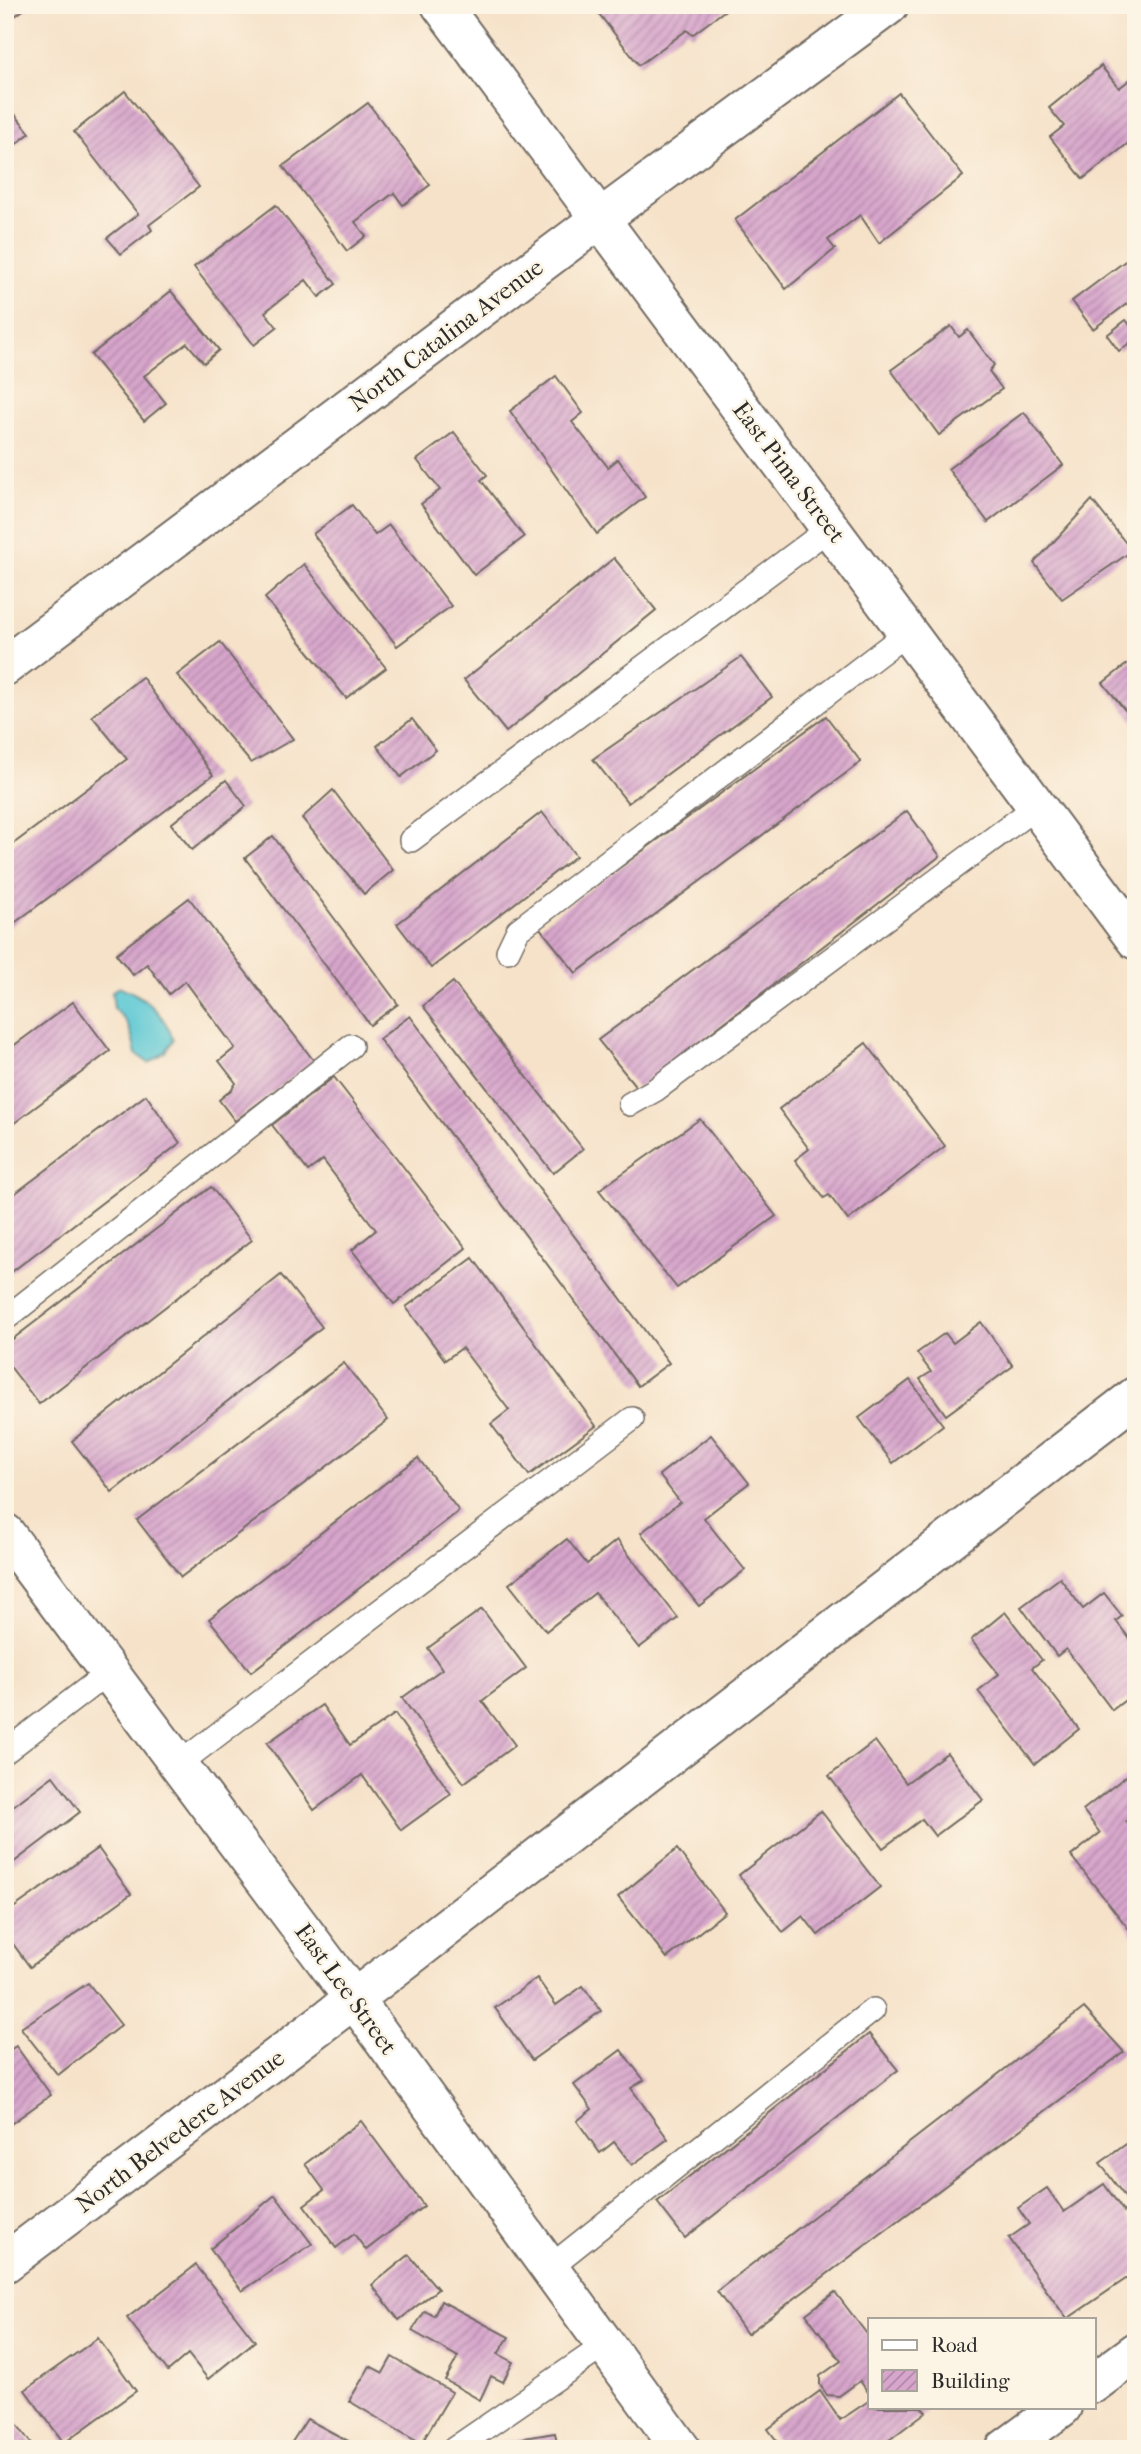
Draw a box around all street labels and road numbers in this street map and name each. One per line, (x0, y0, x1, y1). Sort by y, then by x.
street label: North Catalina Avenue (343, 253, 549, 417)
street label: East Pima Street (727, 396, 851, 548)
street label: East Lee Street (289, 1918, 403, 2060)
street label: North Belvedere Avenue (70, 2043, 290, 2219)

